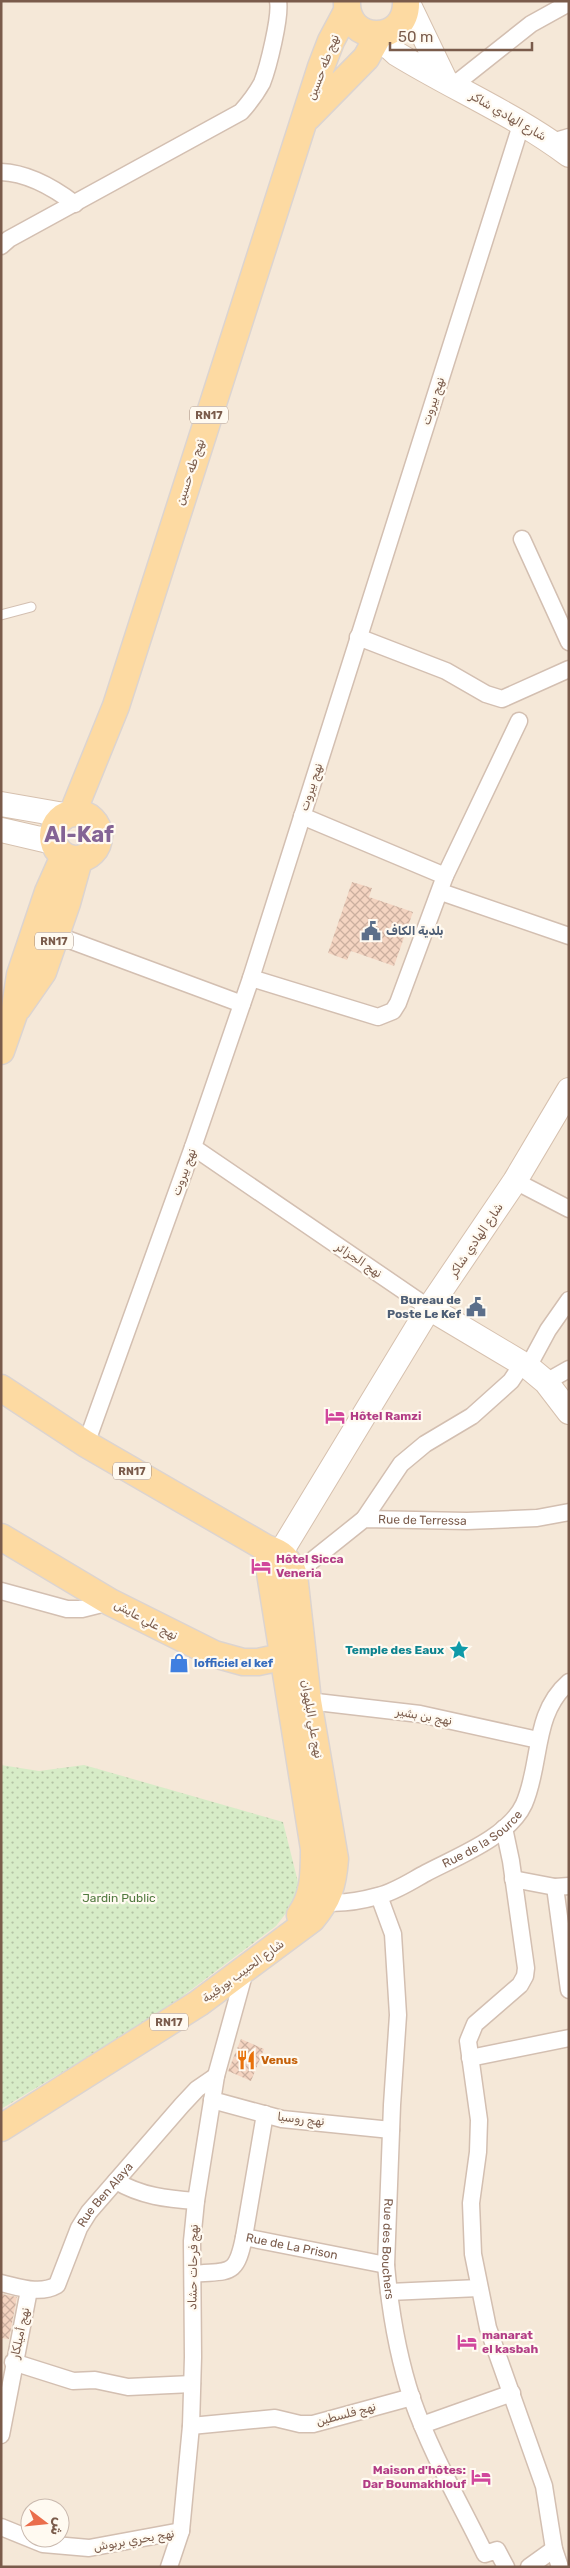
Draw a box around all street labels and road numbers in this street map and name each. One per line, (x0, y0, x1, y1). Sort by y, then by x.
street label: نهج طه حسين (304, 32, 344, 102)
street label: شارع الهادي شاكر (465, 88, 549, 145)
street label: نهج بيروت (419, 375, 449, 427)
road number: RN17 (190, 406, 228, 424)
street label: نهج طه حسين (173, 437, 209, 508)
street label: نهج بيروت (297, 761, 327, 813)
road number: RN17 (35, 932, 73, 949)
street label: نهج بيروت (169, 1146, 201, 1198)
street label: شارع الهادي شاكر (446, 1200, 508, 1282)
street label: نهج الجزائر (331, 1239, 385, 1282)
road number: RN17 (113, 1462, 151, 1480)
street label: Rue de Terressa (378, 1512, 467, 1528)
street label: نهج علي عايش (111, 1597, 180, 1644)
street label: نهج علي البلهوان (296, 1679, 326, 1760)
street label: نهج بن بشير (393, 1704, 453, 1730)
street label: Rue de la Source (440, 1808, 525, 1871)
street label: شارع الحبيب بورقيبة (199, 1937, 288, 2007)
road number: RN17 (150, 2014, 188, 2030)
street label: نهج روسيا (276, 2110, 325, 2130)
street label: Rue Ben Alaya (74, 2159, 136, 2230)
street label: Rue des Bouchers (379, 2198, 397, 2300)
street label: نهج فرحات حشاد (185, 2224, 203, 2310)
street label: Rue de La Prison (245, 2231, 339, 2262)
street label: نهج أميلكار (8, 2306, 34, 2361)
street label: نهج فلسطين (315, 2399, 378, 2431)
street label: نهج بحري بربوش (92, 2526, 176, 2556)

